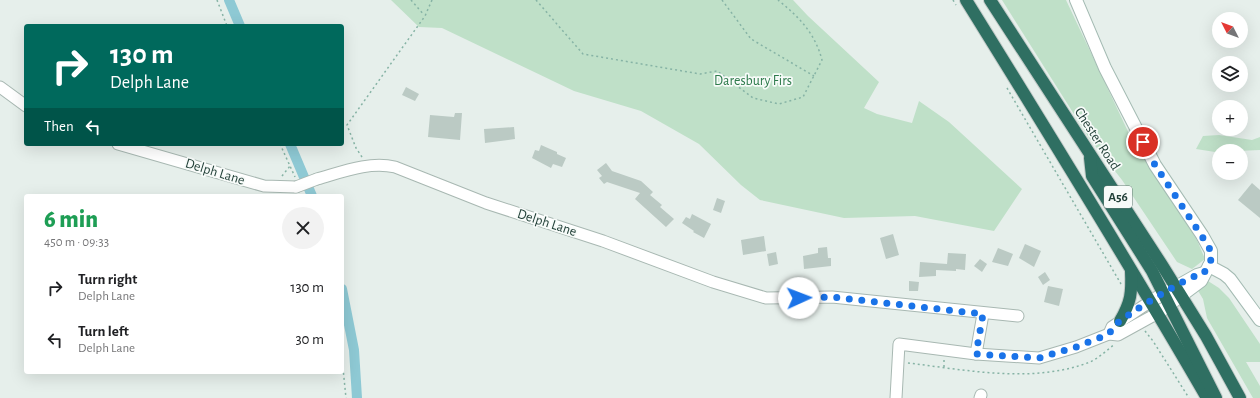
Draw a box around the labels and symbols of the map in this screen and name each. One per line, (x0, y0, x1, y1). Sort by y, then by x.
north arrow (1212, 12, 1248, 48)
park label: Daresbury Firs (714, 74, 792, 88)
street label: Chester Road (1072, 105, 1122, 173)
pin (1126, 125, 1160, 159)
street label: Delph Lane (184, 156, 246, 188)
road number: A56 (1104, 186, 1132, 208)
street label: Delph Lane (516, 207, 578, 239)
position arrow (778, 277, 820, 319)

